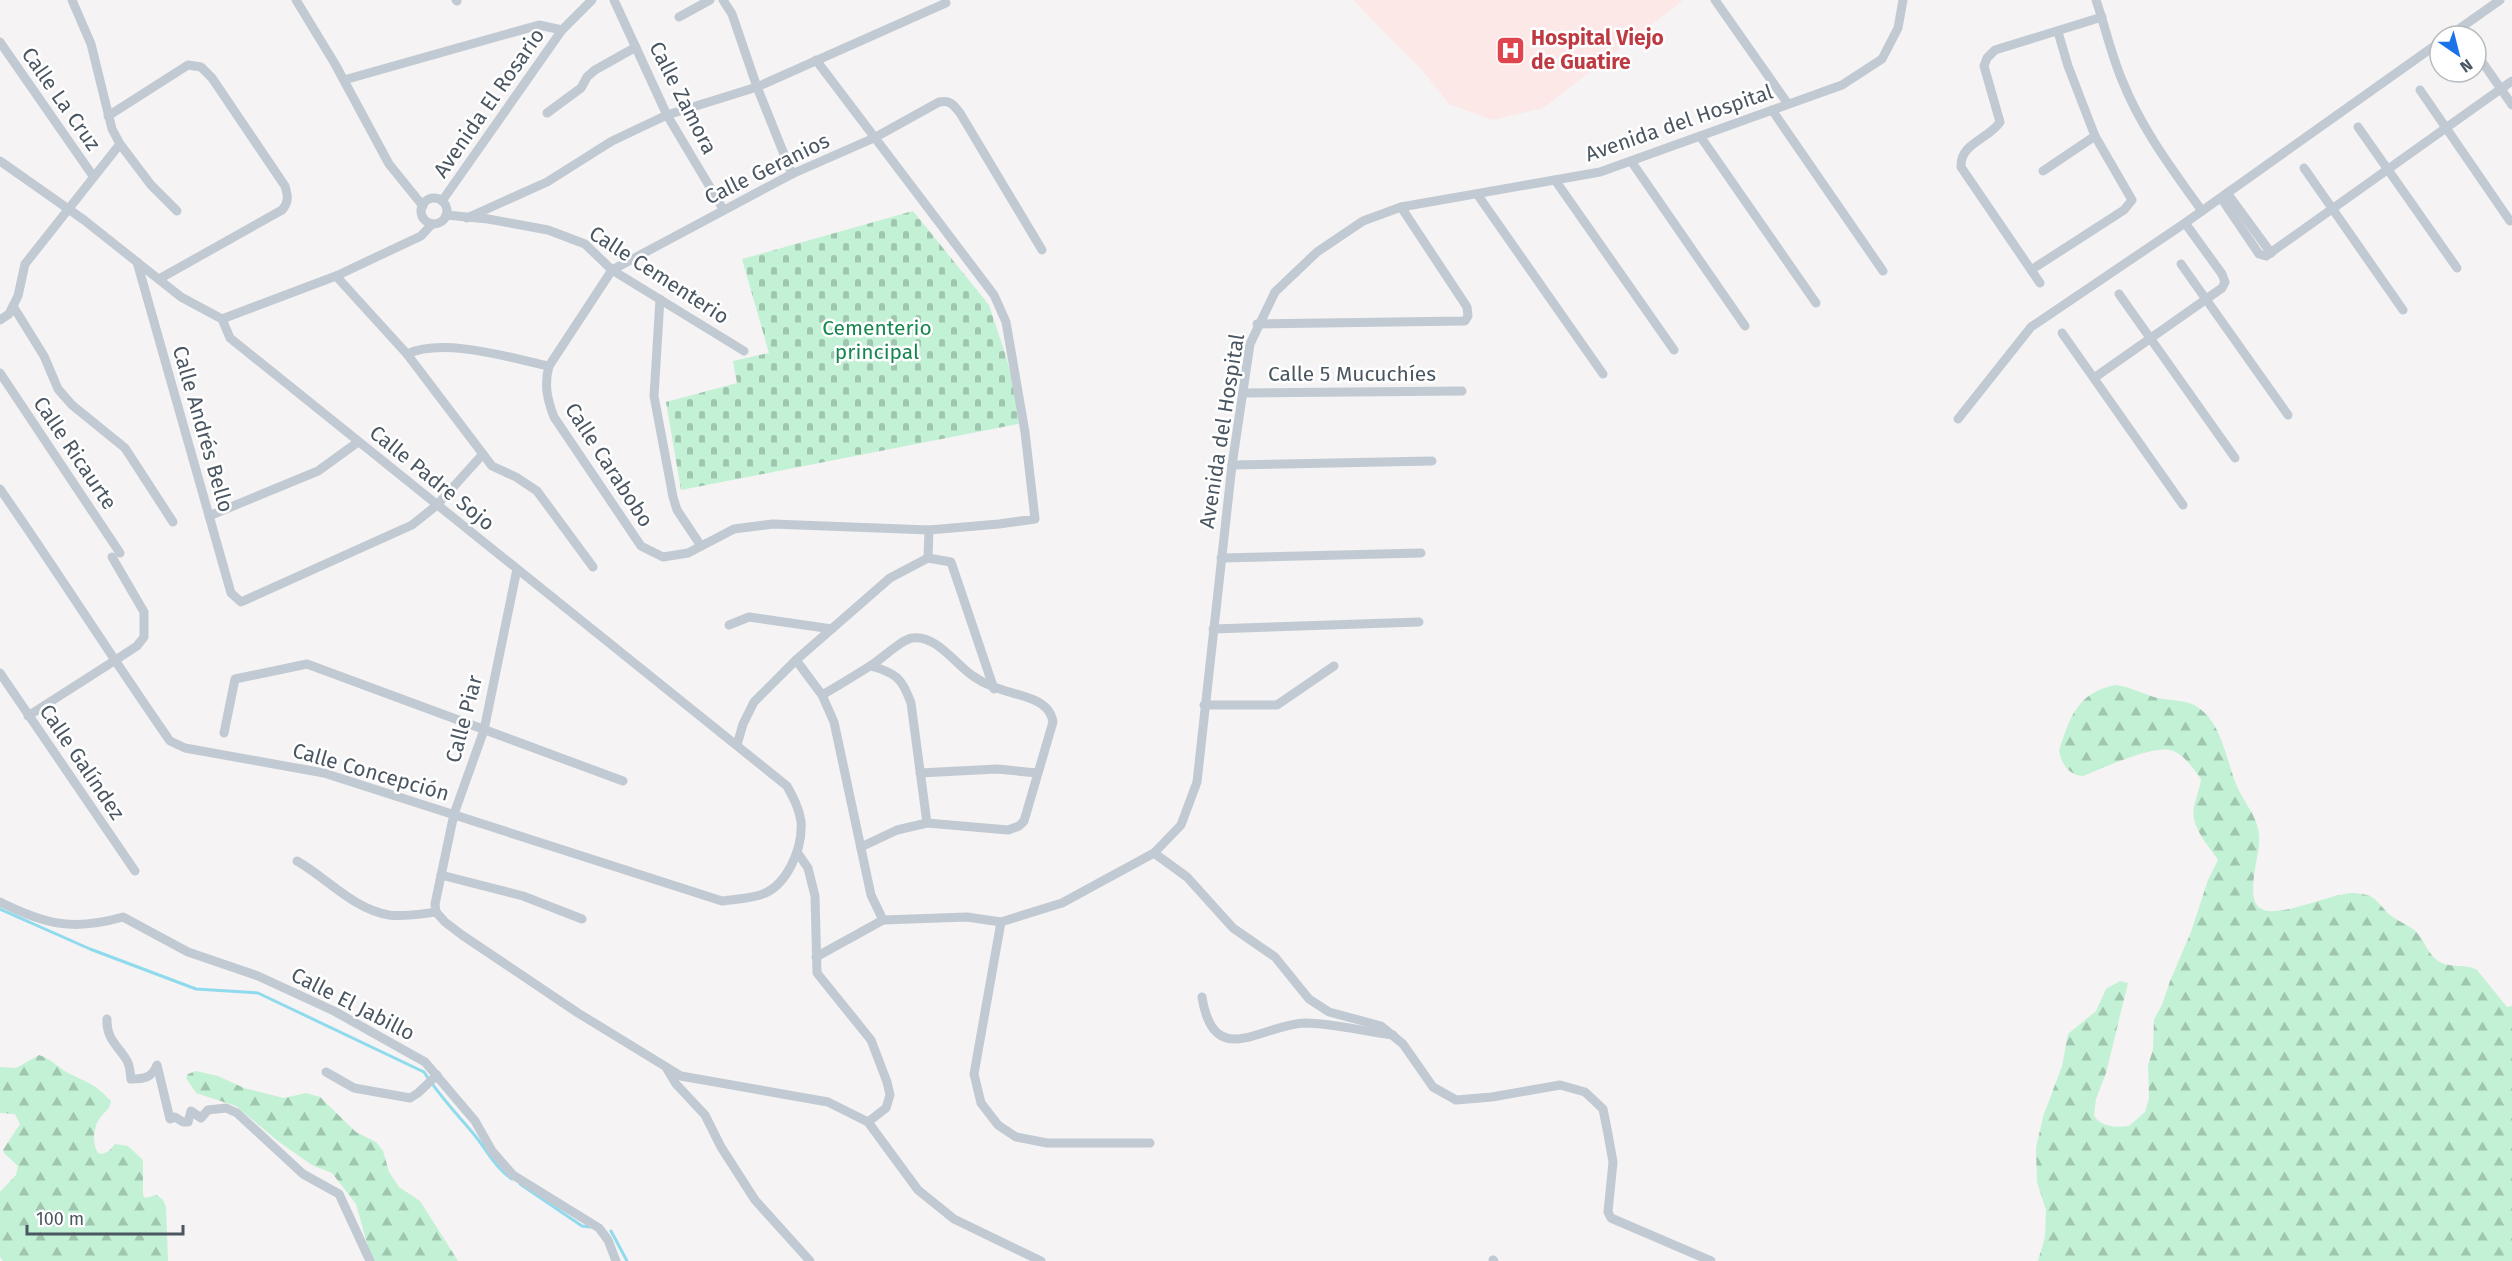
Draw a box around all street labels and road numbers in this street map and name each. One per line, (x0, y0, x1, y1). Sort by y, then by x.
street label: Avenida El Rosario (428, 23, 550, 183)
street label: Calle Zamora (643, 37, 723, 159)
street label: Calle La Cruz (16, 42, 106, 156)
street label: Avenida del Hospital (1582, 79, 1776, 167)
street label: Calle Geranios (700, 127, 834, 210)
street label: Calle Cementerio (584, 220, 734, 330)
street label: Avenida del Hospital (1194, 332, 1250, 530)
street label: Calle Andrés Bello (167, 343, 239, 515)
street label: Calle 5 Mucuchíes (1268, 361, 1436, 387)
street label: Calle Ricaurte (28, 391, 122, 515)
street label: Calle Carabobo (559, 398, 659, 532)
street label: Calle Padre Sojo (364, 420, 500, 536)
street label: Calle Piar (440, 672, 488, 766)
street label: Calle Galíndez (34, 699, 130, 825)
street label: Calle Concepción (290, 737, 452, 807)
street label: Calle El Jabillo (287, 962, 419, 1046)

